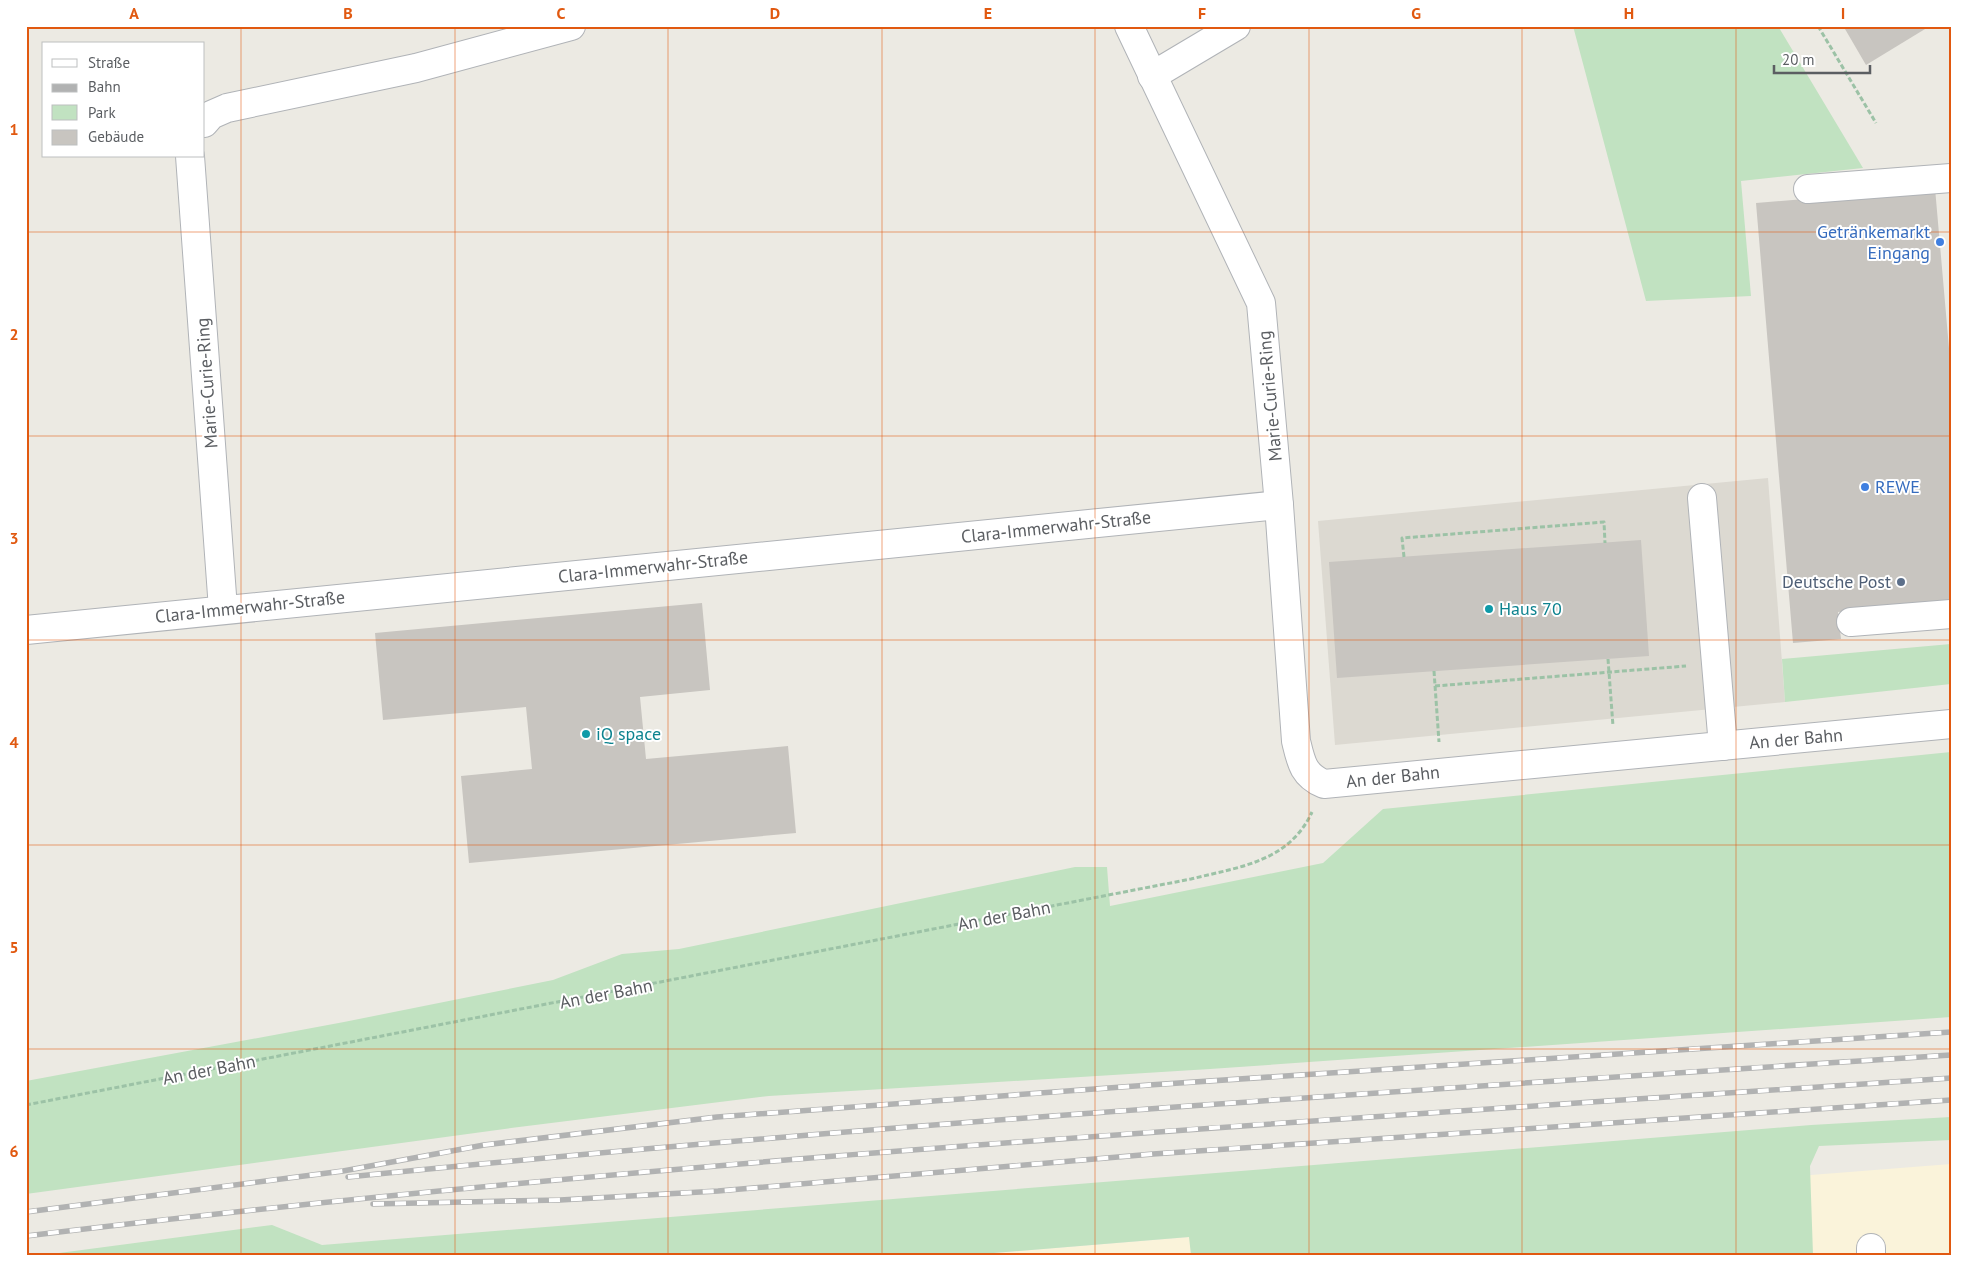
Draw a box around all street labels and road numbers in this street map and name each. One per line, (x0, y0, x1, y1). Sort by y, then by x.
street label: Marie-Curie-Ring (190, 317, 223, 449)
street label: Marie-Curie-Ring (1252, 330, 1287, 462)
street label: Clara-Immerwahr-Straße (960, 505, 1152, 548)
street label: Clara-Immerwahr-Straße (557, 545, 749, 588)
street label: Clara-Immerwahr-Straße (154, 585, 346, 628)
street label: An der Bahn (1748, 723, 1844, 754)
street label: An der Bahn (1345, 760, 1441, 793)
street label: An der Bahn (956, 895, 1052, 936)
street label: An der Bahn (558, 973, 654, 1014)
street label: An der Bahn (161, 1049, 257, 1090)

